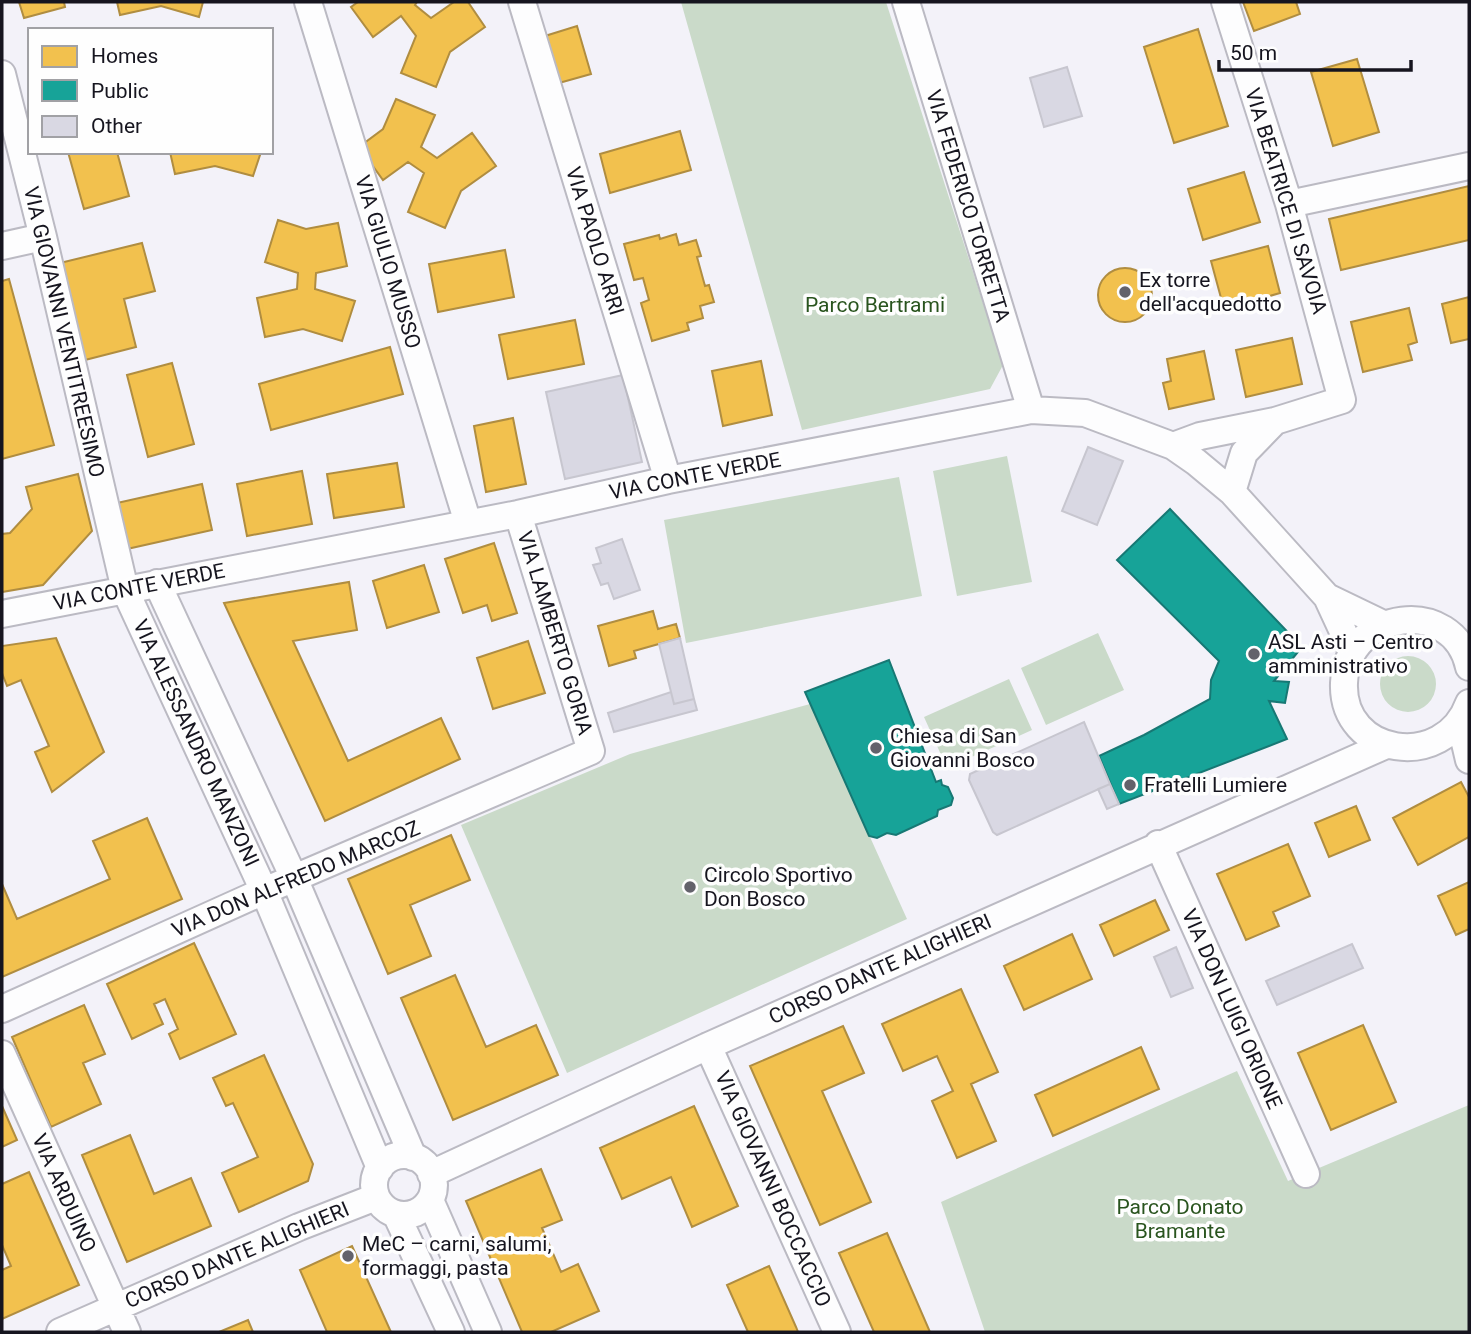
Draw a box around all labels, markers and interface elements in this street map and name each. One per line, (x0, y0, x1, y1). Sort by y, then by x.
legend (28, 28, 273, 154)
scale bar (1219, 28, 1412, 72)
text: 50 m (1230, 41, 1277, 65)
text: Homes (91, 44, 158, 68)
text: Public (91, 79, 149, 103)
street label: VIA BEATRICE DI SAVOIA (1240, 85, 1332, 317)
street label: VIA FEDERICO TORRETTA (921, 87, 1015, 325)
text: Other (91, 114, 142, 138)
street label: VIA PAOLO ARRI (561, 164, 629, 318)
street label: VIA GIULIO MUSSO (350, 173, 426, 351)
street label: VIA GIOVANNI VENTITREESIMO (19, 184, 109, 480)
place label: Ex torre dell'acquedotto (1139, 268, 1282, 316)
marker: Ex torre dell'acquedotto (1117, 284, 1133, 300)
park label: Parco Bertrami (805, 293, 945, 317)
street label: VIA CONTE VERDE (607, 448, 783, 504)
street label: VIA LAMBERTO GORIA (513, 528, 598, 738)
street label: VIA CONTE VERDE (51, 559, 227, 615)
street label: VIA ALESSANDRO MANZONI (128, 616, 264, 870)
place label: ASL Asti – Centro amministrativo (1268, 630, 1434, 678)
marker: ASL Asti – Centro amministrativo (1246, 646, 1262, 662)
place label: Chiesa di San Giovanni Bosco (890, 724, 1035, 772)
marker: Chiesa di San Giovanni Bosco (868, 740, 884, 756)
place label: Fratelli Lumiere (1144, 773, 1287, 797)
marker: Fratelli Lumiere (1122, 777, 1138, 793)
street label: VIA DON ALFREDO MARCOZ (168, 816, 424, 942)
place label: Circolo Sportivo Don Bosco (704, 863, 853, 911)
marker: Circolo Sportivo Don Bosco (682, 879, 698, 895)
street label: VIA DON LUIGI ORIONE (1177, 905, 1287, 1113)
street label: CORSO DANTE ALIGHIERI (765, 909, 995, 1029)
street label: VIA GIOVANNI BOCCACCIO (710, 1067, 836, 1311)
street label: VIA ARDUINO (27, 1130, 101, 1256)
park label: Parco Donato Bramante (1116, 1195, 1244, 1243)
street label: CORSO DANTE ALIGHIERI (121, 1197, 353, 1313)
place label: MeC – carni, salumi, formaggi, pasta (362, 1232, 552, 1280)
marker: MeC – carni, salumi, formaggi, pasta (340, 1248, 356, 1264)

